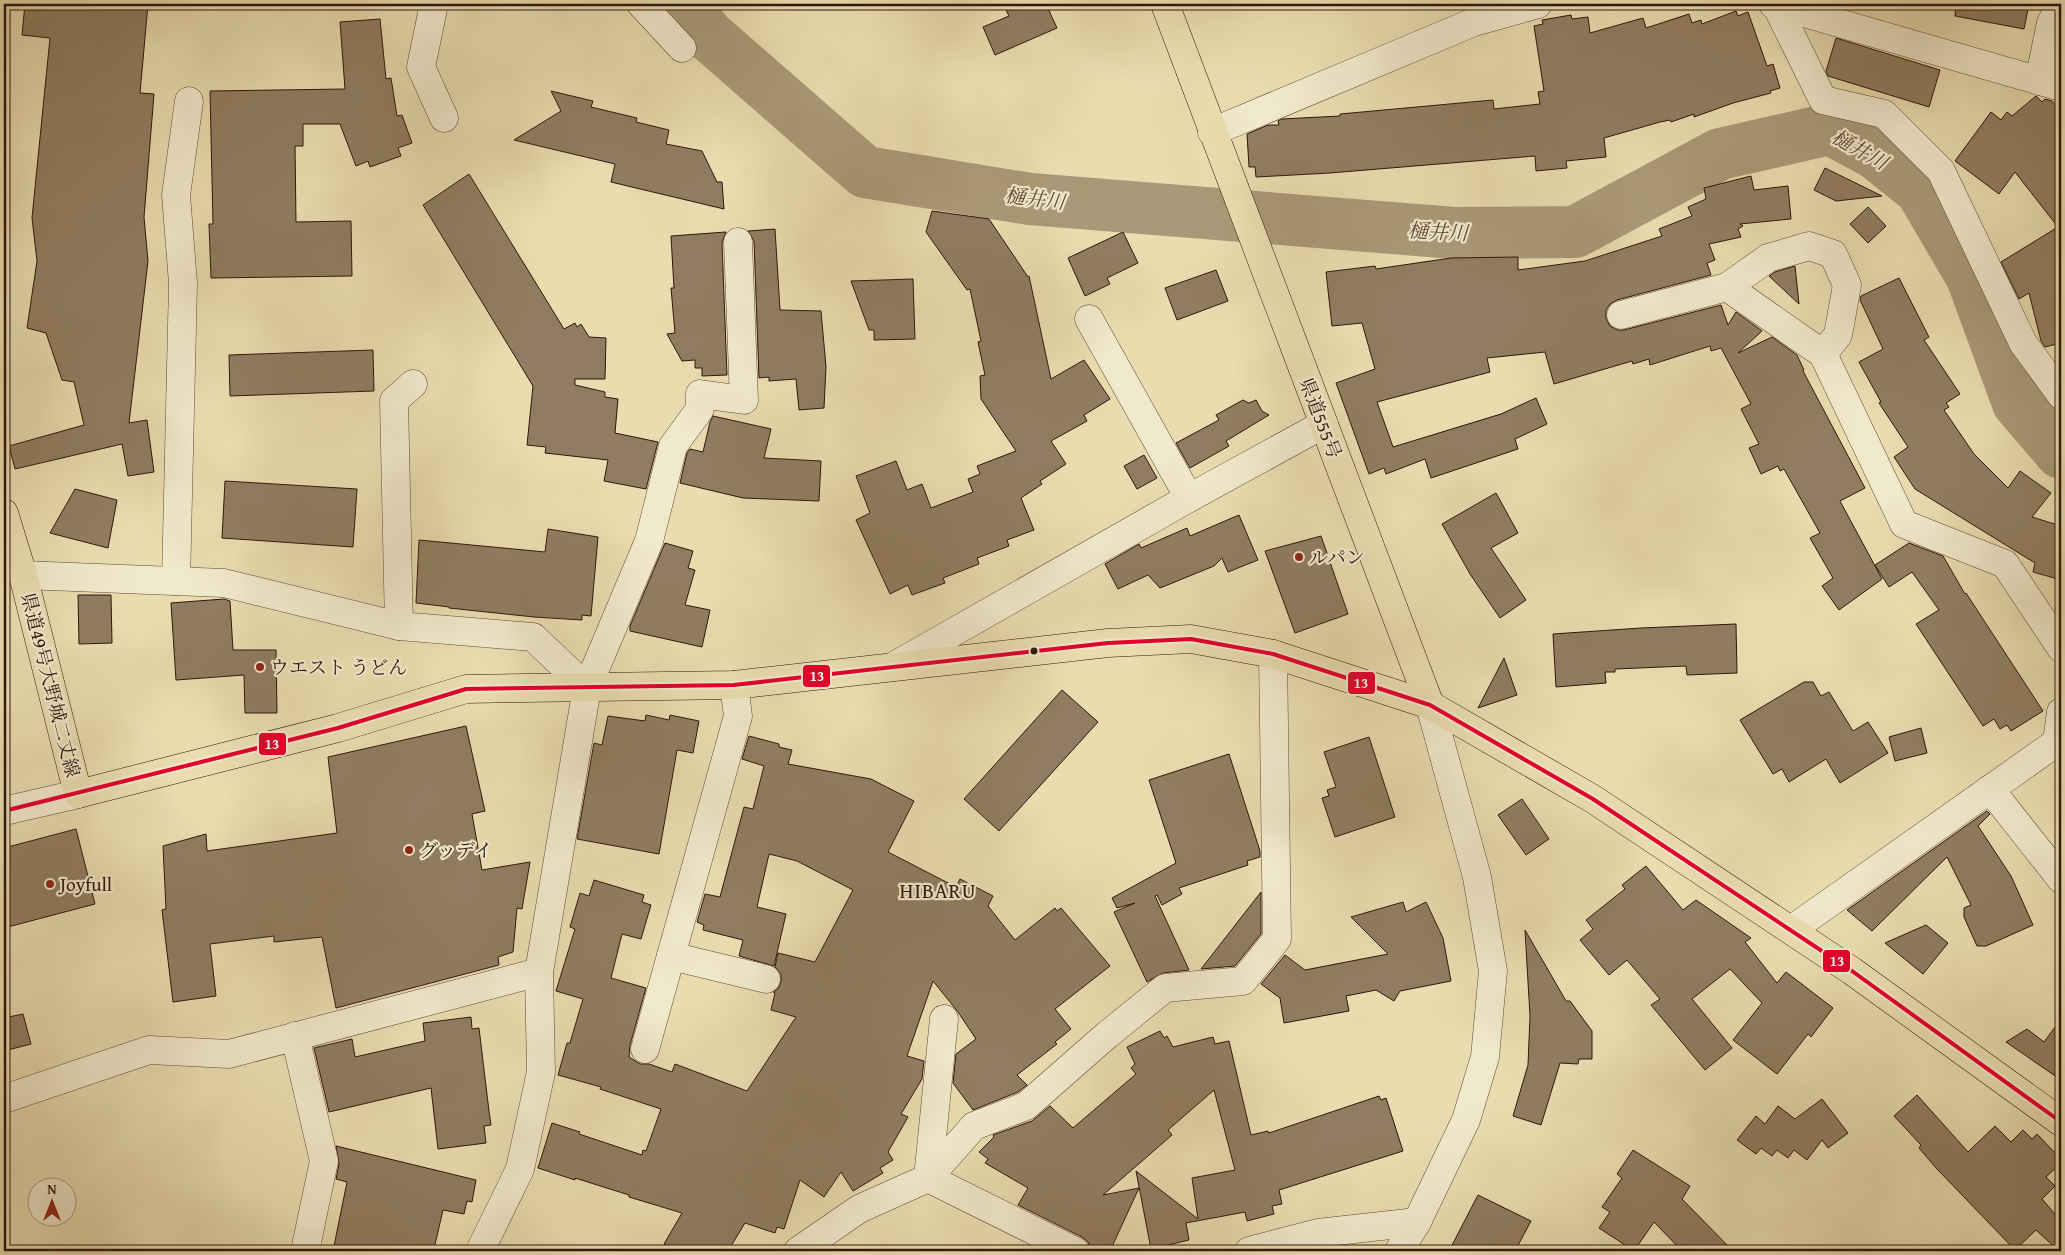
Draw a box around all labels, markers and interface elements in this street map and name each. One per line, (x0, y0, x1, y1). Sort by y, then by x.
water label: 樋井川 (1827, 122, 1895, 177)
water label: 樋井川 (1003, 180, 1069, 216)
water label: 樋井川 (1407, 215, 1471, 247)
street label: 県道555号 (1293, 374, 1349, 462)
place label: ルパン (1309, 543, 1365, 571)
marker: ルパン (1293, 551, 1305, 563)
street label: 県道49号大野城二丈線 (15, 590, 87, 780)
unlabelled marker (1029, 646, 1039, 656)
place label: ウエスト うどん (270, 653, 407, 681)
marker: ウエスト うどん (254, 661, 266, 673)
line badge: 13 (802, 664, 831, 688)
text: 13 (810, 666, 824, 686)
line badge: 13 (1347, 671, 1376, 695)
text: 13 (1354, 673, 1368, 693)
line badge: 13 (258, 732, 287, 756)
text: 13 (265, 734, 279, 754)
place label: グッデイ (419, 836, 493, 864)
marker: グッデイ (403, 844, 415, 856)
place label: Joyfull (58, 870, 112, 898)
district label: HIBARU (900, 875, 976, 906)
marker: Joyfull (44, 878, 56, 890)
line badge: 13 (1822, 949, 1851, 973)
text: 13 (1830, 951, 1844, 971)
north arrow (28, 1178, 78, 1228)
text: N (47, 1179, 57, 1199)

